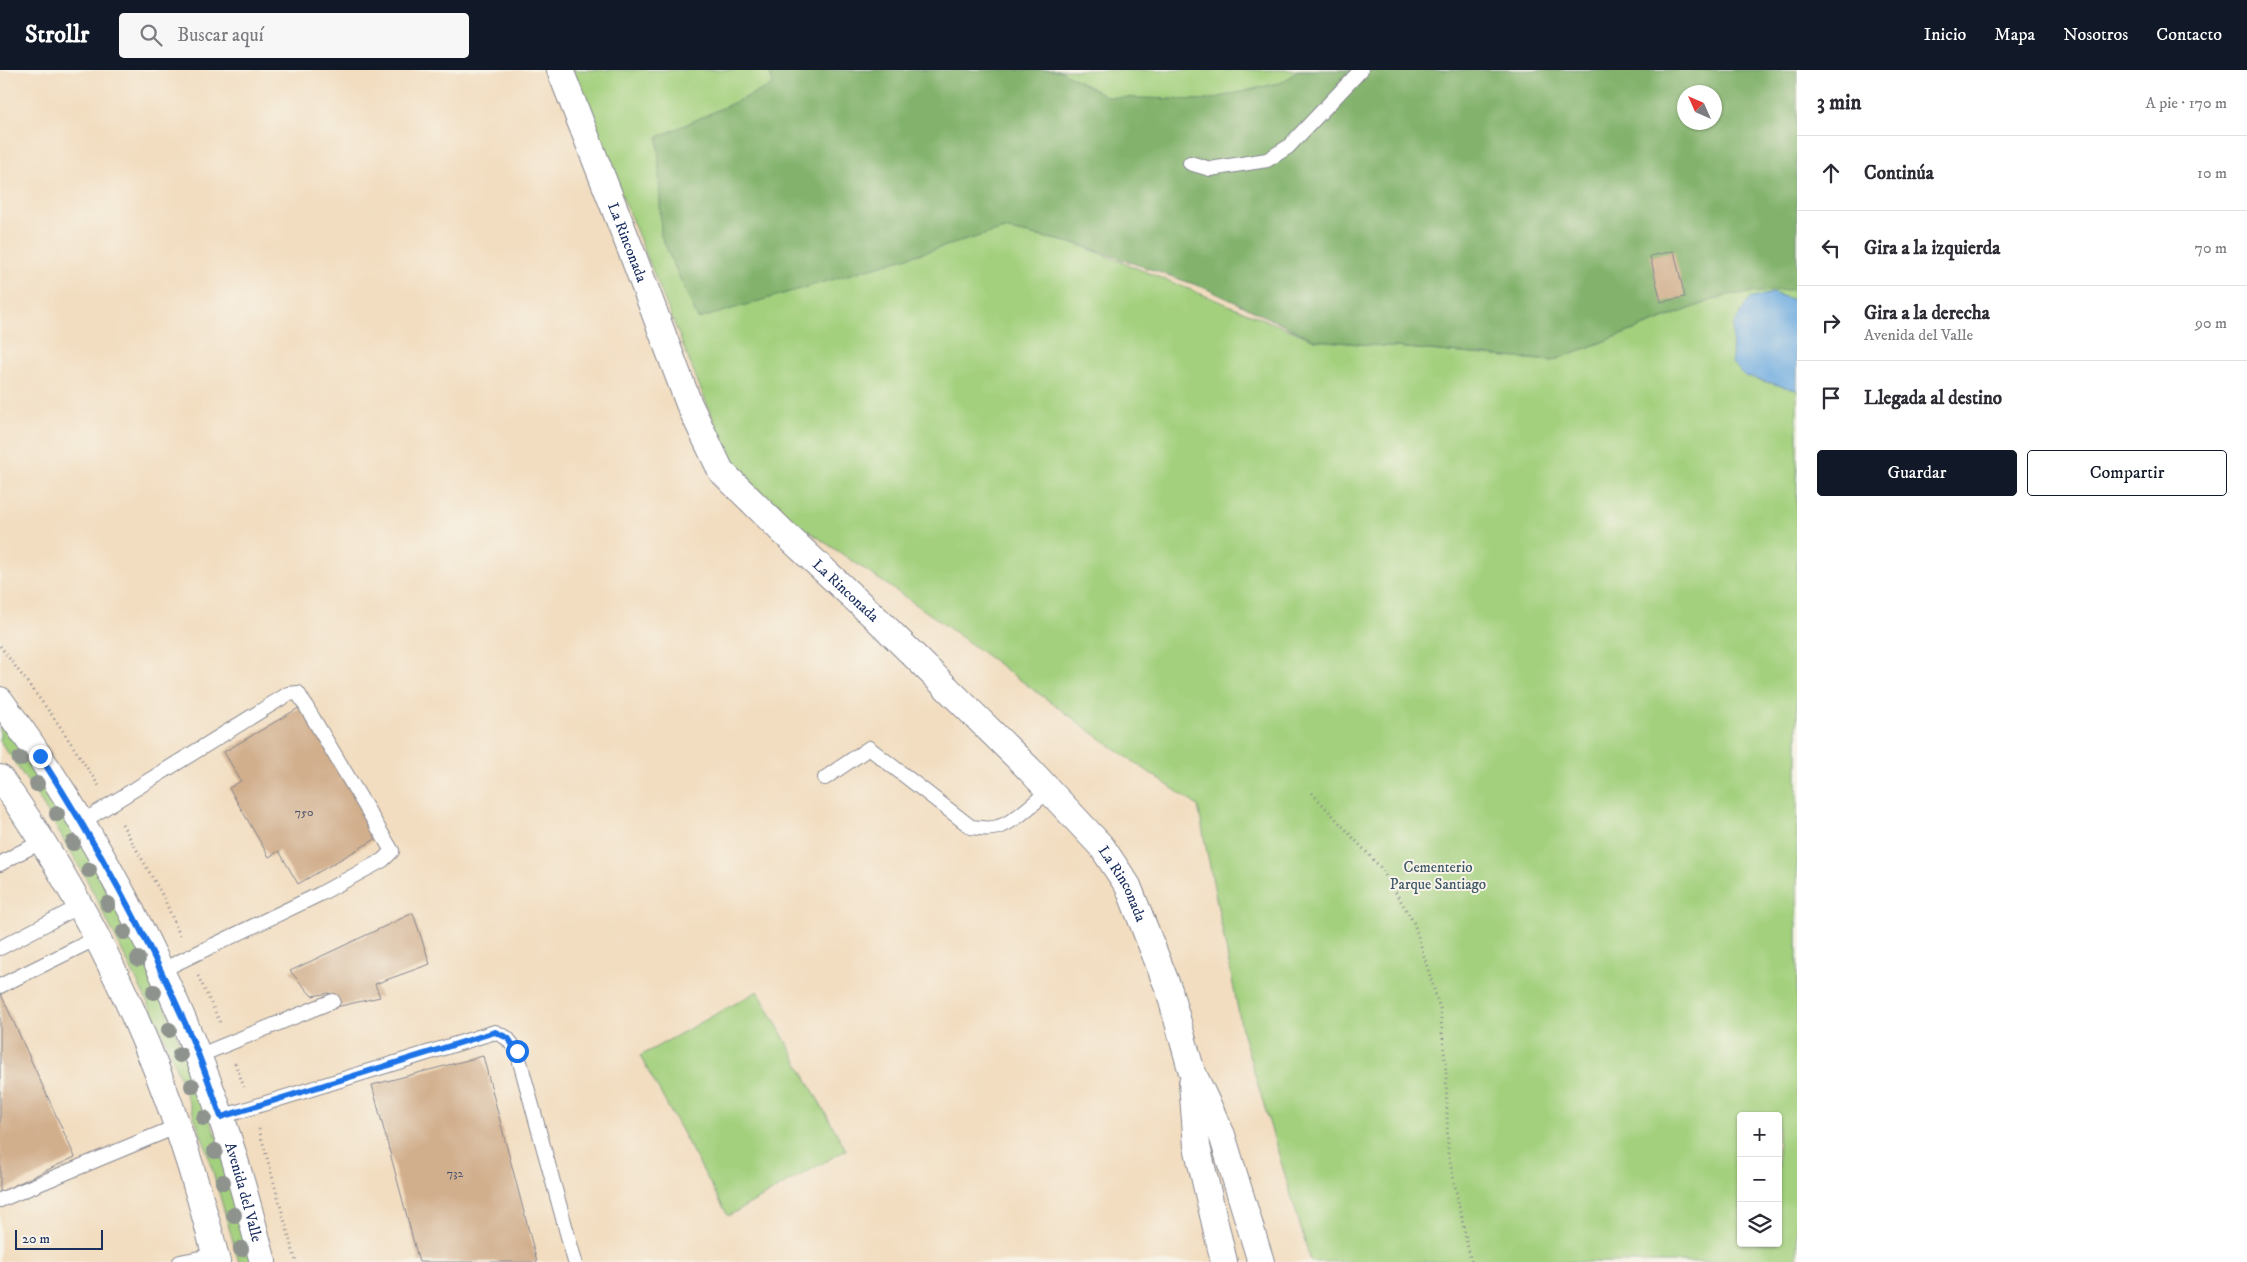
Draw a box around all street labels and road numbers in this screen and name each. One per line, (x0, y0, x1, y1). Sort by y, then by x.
street label: La Rinconada (603, 200, 651, 285)
street label: La Rinconada (808, 555, 883, 627)
street label: La Rinconada (1094, 842, 1150, 925)
street label: Avenida del Valle (220, 1140, 266, 1244)

